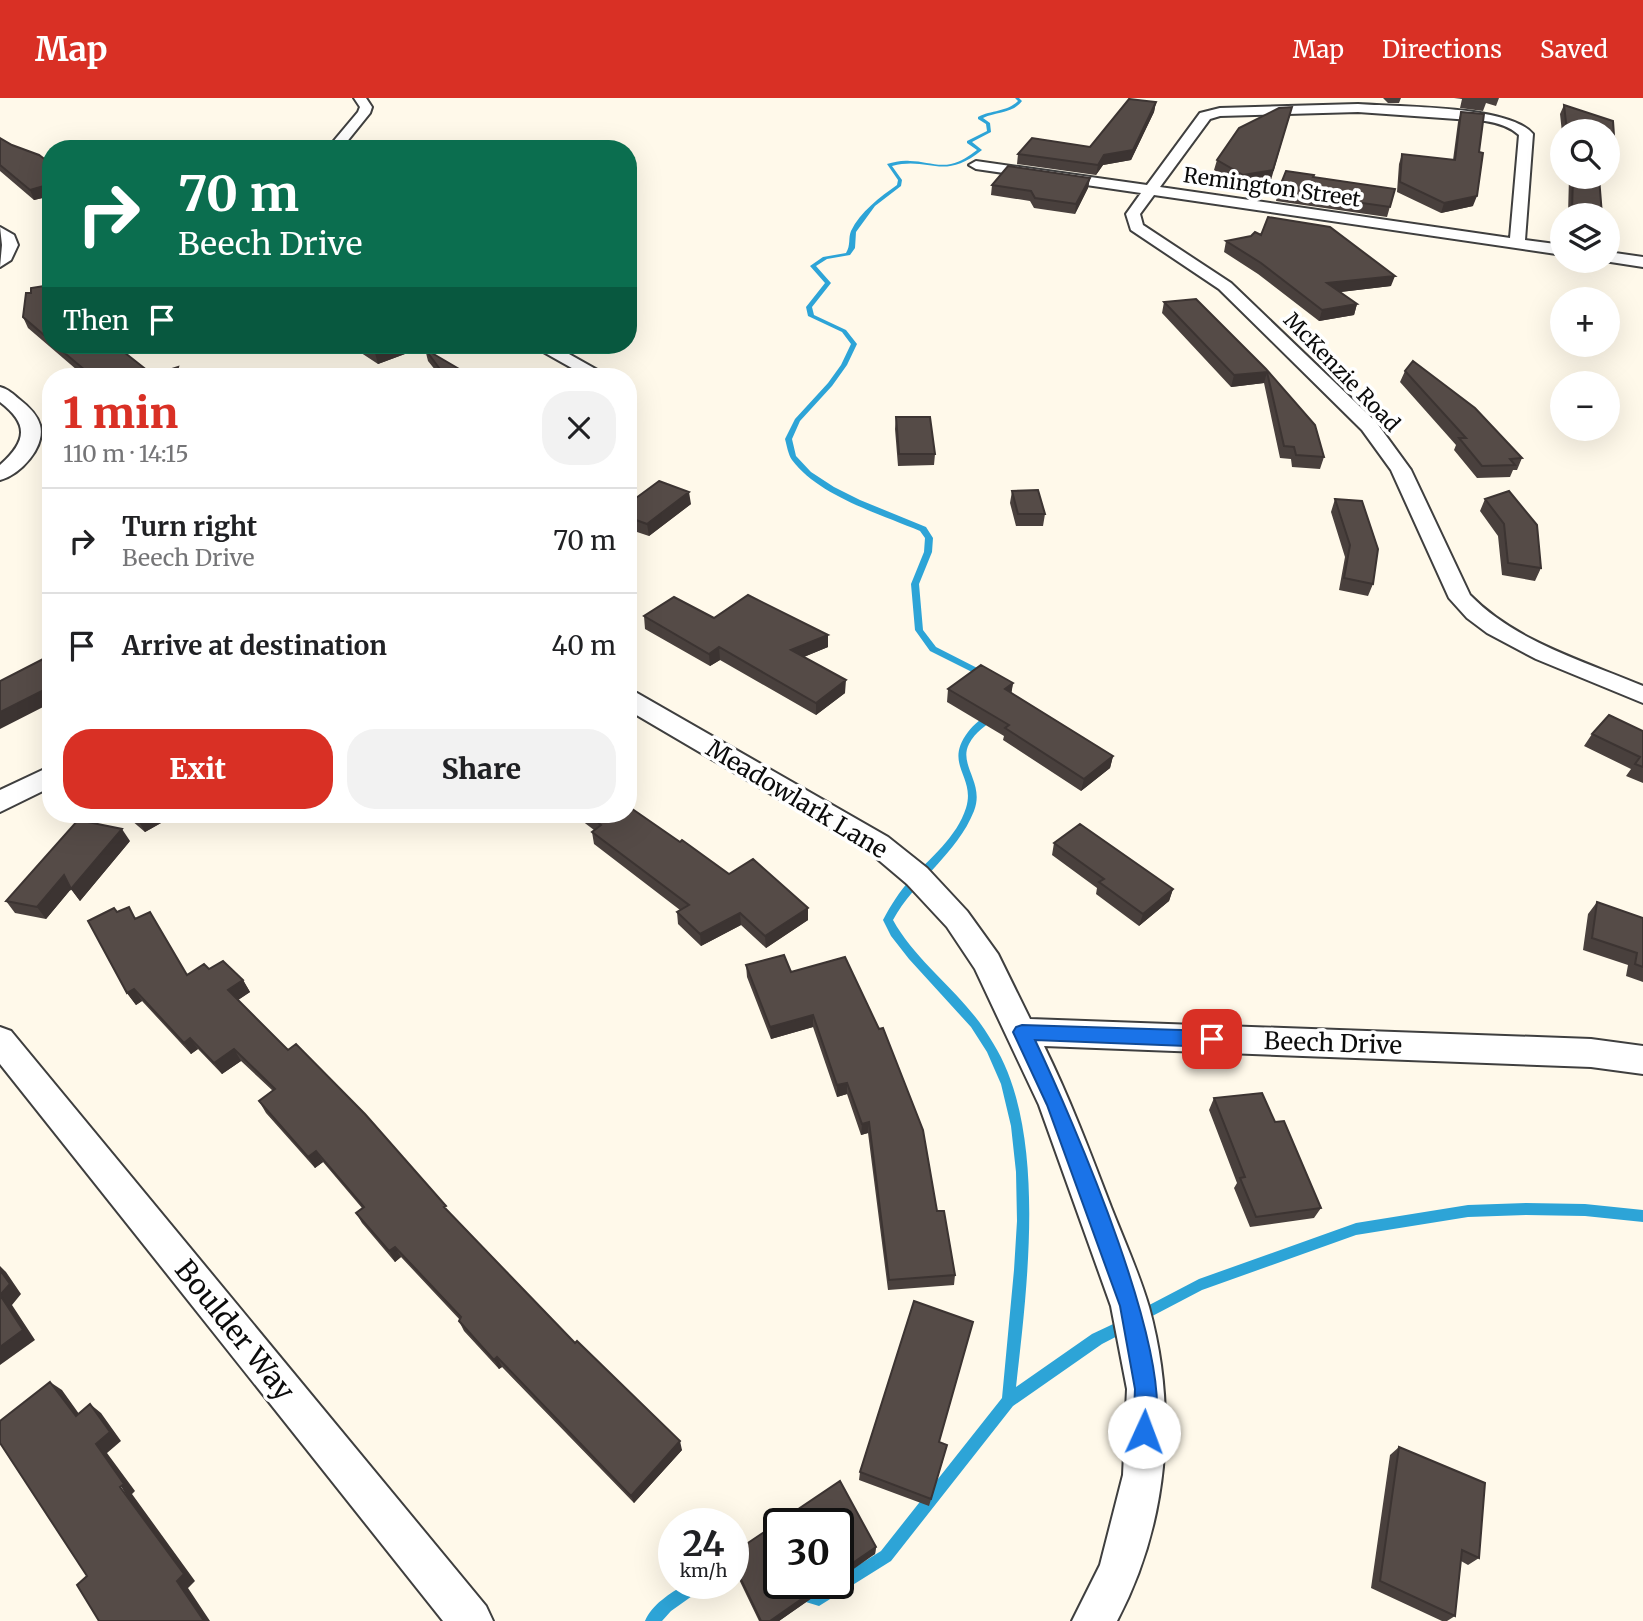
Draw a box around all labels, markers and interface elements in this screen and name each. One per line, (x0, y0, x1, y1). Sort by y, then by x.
text: Map (35, 29, 108, 70)
text: Map (1293, 34, 1344, 65)
text: Directions (1382, 34, 1502, 65)
text: Saved (1540, 34, 1608, 65)
map controls (1550, 119, 1620, 441)
button: search (1550, 119, 1620, 189)
street label: Remington Street (1182, 161, 1362, 213)
text: 70 m (178, 163, 299, 224)
icon: right (63, 168, 154, 259)
button: layers (1550, 203, 1620, 273)
text: Beech Drive (178, 224, 362, 264)
button: + (1550, 287, 1620, 357)
icon: arrive (143, 301, 181, 339)
text: Then (63, 304, 129, 337)
street label: McKenzie Road (1278, 307, 1406, 438)
button: − (1550, 371, 1620, 441)
text: 1 min (63, 387, 178, 439)
button: close (542, 391, 616, 465)
text: 110 m · 14:15 (63, 439, 189, 468)
text: Turn right (122, 510, 257, 543)
icon: right (63, 522, 101, 560)
text: 70 m (553, 524, 616, 557)
text: Beech Drive (122, 543, 254, 572)
icon: arrive (63, 627, 101, 665)
text: Arrive at destination (122, 629, 387, 662)
text: 40 m (552, 629, 616, 662)
button: Exit (63, 729, 333, 809)
button: Share (347, 729, 616, 809)
street label: Meadowlark Lane (701, 733, 893, 865)
pin (1182, 1009, 1242, 1069)
icon: arrive (1193, 1020, 1231, 1058)
street label: Beech Drive (1263, 1025, 1403, 1061)
street label: Boulder Way (167, 1252, 303, 1408)
position arrow (1107, 1395, 1181, 1469)
speed limit sign: 30 (763, 1508, 854, 1599)
text: 24 (682, 1522, 725, 1566)
text: km/h (680, 1559, 727, 1582)

